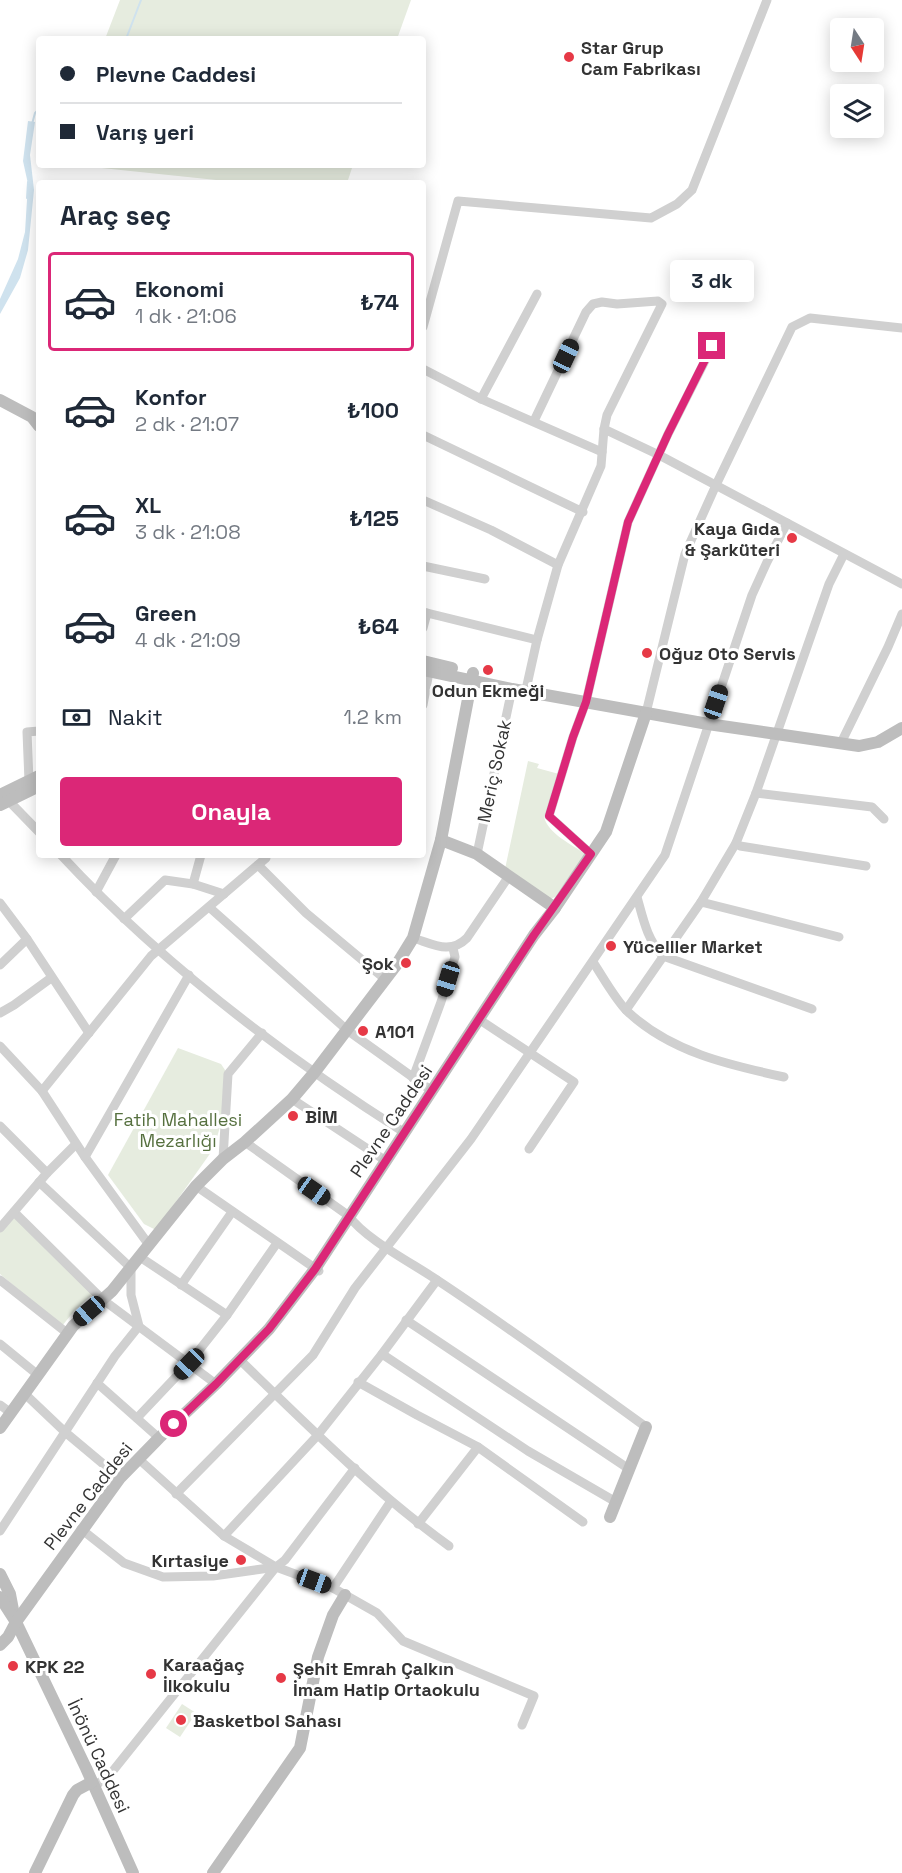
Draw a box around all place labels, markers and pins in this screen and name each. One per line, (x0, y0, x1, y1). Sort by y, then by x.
place label: Star Grup Cam Fabrikası (581, 36, 701, 80)
marker: Star Grup Cam Fabrikası (562, 50, 576, 64)
place label: Kaya Gıda & Şarküteri (685, 517, 781, 561)
marker: Kaya Gıda & Şarküteri (785, 531, 799, 545)
place label: Oğuz Oto Servis (659, 642, 796, 665)
marker: Oğuz Oto Servis (640, 646, 654, 660)
marker: Odun Ekmeği (481, 663, 495, 677)
place label: Odun Ekmeği (432, 679, 544, 702)
place label: Yücelller Market (623, 935, 763, 958)
marker: Yücelller Market (604, 939, 618, 953)
place label: Şok (362, 952, 394, 975)
marker: Şok (399, 956, 413, 970)
place label: A101 (375, 1020, 414, 1043)
marker: A101 (356, 1024, 370, 1038)
place label: BİM (305, 1105, 338, 1128)
marker: BİM (286, 1109, 300, 1123)
place label: Kırtasiye (152, 1549, 229, 1572)
marker: Kırtasiye (234, 1553, 248, 1567)
place label: Karaağaç İlkokulu (163, 1653, 244, 1697)
place label: KPK 22 (25, 1655, 85, 1678)
place label: Şehit Emrah Çalkın İmam Hatip Ortaokulu (293, 1657, 480, 1701)
marker: KPK 22 (6, 1659, 20, 1673)
marker: Karaağaç İlkokulu (144, 1667, 158, 1681)
marker: Şehit Emrah Çalkın İmam Hatip Ortaokulu (274, 1671, 288, 1685)
place label: Basketbol Sahası (193, 1709, 341, 1732)
marker: Basketbol Sahası (174, 1713, 188, 1727)

